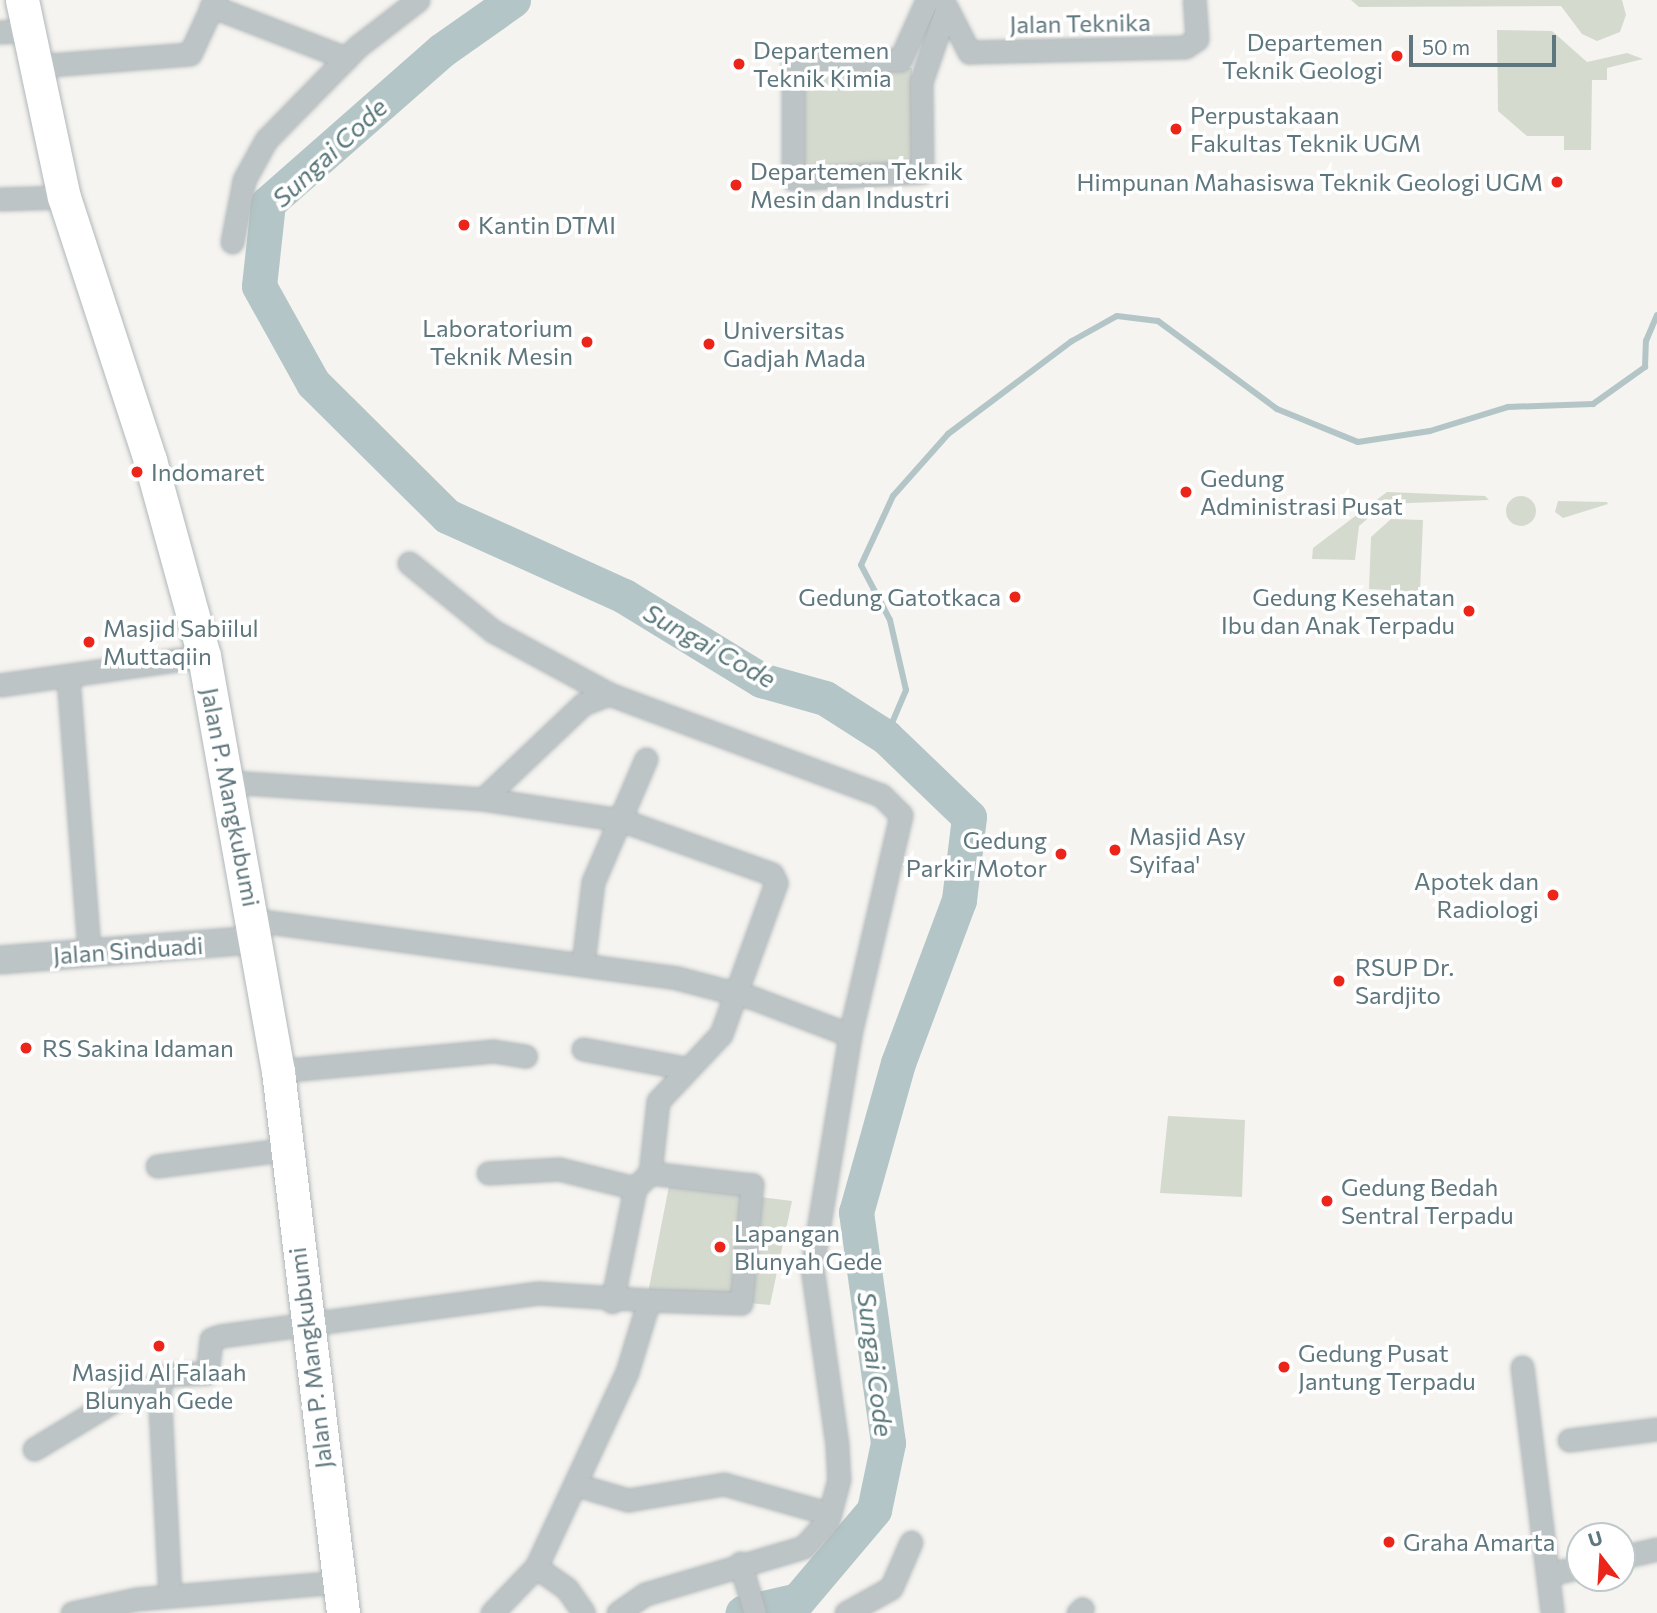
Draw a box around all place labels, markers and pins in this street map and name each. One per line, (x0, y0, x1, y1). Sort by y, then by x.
place label: Departemen Teknik Geologi (1222, 28, 1383, 84)
place label: Departemen Teknik Kimia (753, 36, 892, 92)
marker: Departemen Teknik Geologi (1389, 48, 1405, 64)
marker: Departemen Teknik Kimia (731, 56, 747, 72)
place label: Perpustakaan Fakultas Teknik UGM (1190, 101, 1421, 157)
marker: Perpustakaan Fakultas Teknik UGM (1168, 121, 1184, 137)
place label: Departemen Teknik Mesin dan Industri (750, 157, 963, 213)
place label: Himpunan Mahasiswa Teknik Geologi UGM (1077, 168, 1543, 196)
marker: Himpunan Mahasiswa Teknik Geologi UGM (1549, 174, 1565, 190)
marker: Departemen Teknik Mesin dan Industri (728, 177, 744, 193)
place label: Kantin DTMI (478, 211, 616, 239)
marker: Kantin DTMI (456, 217, 472, 233)
place label: Laboratorium Teknik Mesin (422, 314, 573, 370)
place label: Universitas Gadjah Mada (723, 316, 866, 372)
marker: Laboratorium Teknik Mesin (579, 334, 595, 350)
marker: Universitas Gadjah Mada (701, 336, 717, 352)
place label: Indomaret (151, 458, 265, 486)
marker: Indomaret (129, 464, 145, 480)
place label: Gedung Administrasi Pusat (1200, 464, 1403, 520)
marker: Gedung Administrasi Pusat (1178, 484, 1194, 500)
place label: Gedung Gatotkaca (798, 583, 1001, 611)
place label: Gedung Kesehatan Ibu dan Anak Terpadu (1221, 583, 1455, 639)
marker: Gedung Gatotkaca (1007, 589, 1023, 605)
marker: Gedung Kesehatan Ibu dan Anak Terpadu (1461, 603, 1477, 619)
place label: Masjid Sabiilul Muttaqiin (103, 614, 259, 670)
marker: Masjid Sabiilul Muttaqiin (81, 634, 97, 650)
place label: Masjid Asy Syifaa' (1129, 822, 1246, 878)
place label: Gedung Parkir Motor (906, 826, 1047, 882)
marker: Masjid Asy Syifaa' (1107, 842, 1123, 858)
marker: Gedung Parkir Motor (1053, 846, 1069, 862)
place label: Apotek dan Radiologi (1414, 867, 1539, 923)
marker: Apotek dan Radiologi (1545, 887, 1561, 903)
place label: RSUP Dr. Sardjito (1355, 953, 1454, 1009)
marker: RSUP Dr. Sardjito (1329, 971, 1349, 991)
place label: RS Sakina Idaman (42, 1034, 234, 1062)
marker: RS Sakina Idaman (16, 1038, 36, 1058)
place label: Gedung Bedah Sentral Terpadu (1341, 1173, 1514, 1229)
marker: Gedung Bedah Sentral Terpadu (1319, 1193, 1335, 1209)
place label: Lapangan Blunyah Gede (734, 1219, 882, 1275)
marker: Lapangan Blunyah Gede (712, 1239, 728, 1255)
marker: Masjid Al Falaah Blunyah Gede (151, 1338, 167, 1354)
place label: Gedung Pusat Jantung Terpadu (1298, 1339, 1476, 1395)
place label: Masjid Al Falaah Blunyah Gede (72, 1358, 246, 1414)
marker: Gedung Pusat Jantung Terpadu (1276, 1359, 1292, 1375)
place label: Graha Amarta (1403, 1528, 1555, 1556)
marker: Graha Amarta (1381, 1534, 1397, 1550)

